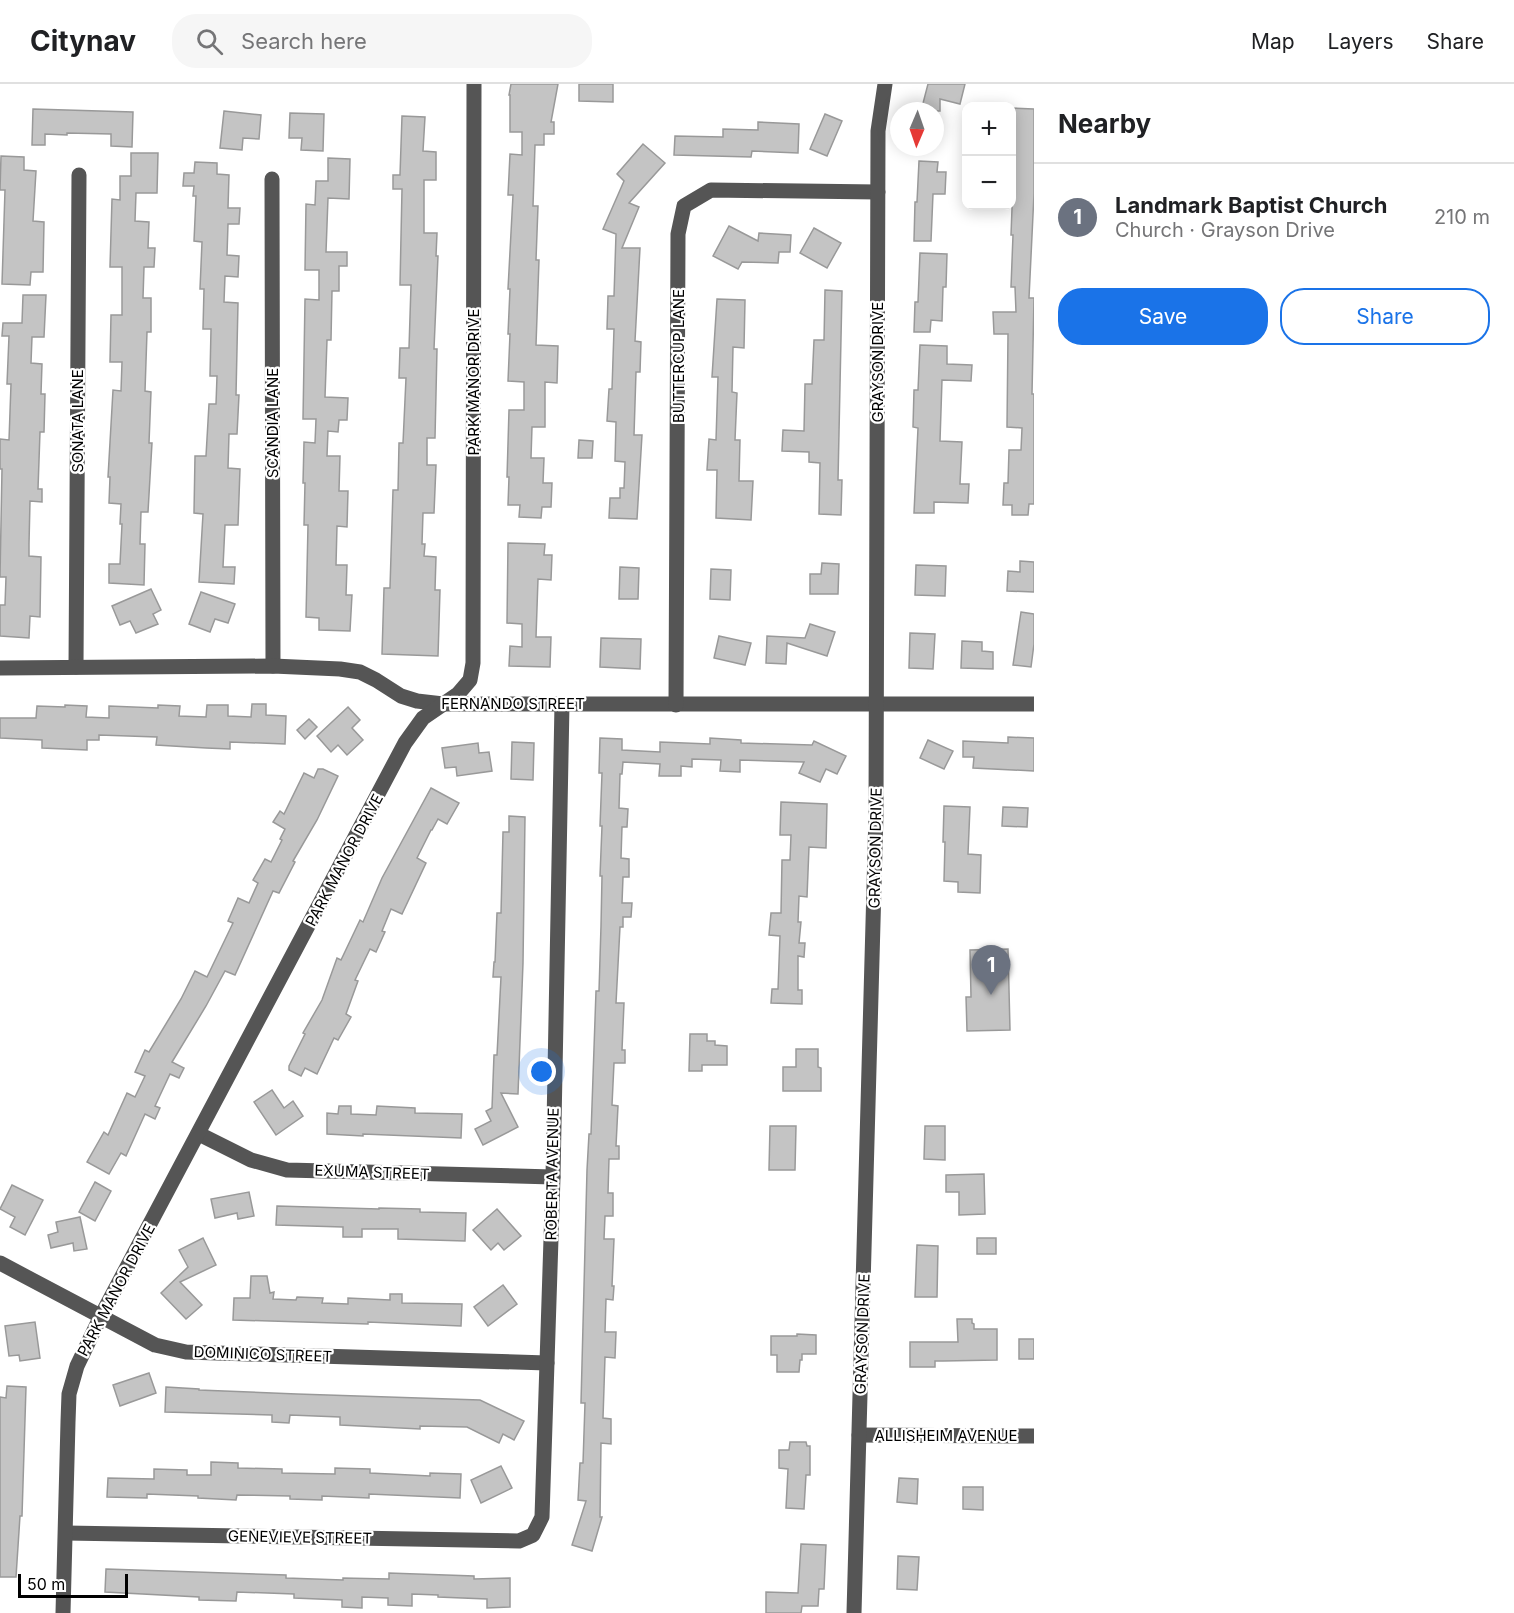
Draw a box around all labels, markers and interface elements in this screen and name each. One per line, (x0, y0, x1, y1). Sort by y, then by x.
search box (172, 14, 592, 68)
text: Citynav (30, 24, 136, 58)
icon: search (193, 25, 226, 58)
text: Search here (241, 28, 367, 54)
text: Map (1251, 29, 1295, 54)
text: Layers (1328, 29, 1394, 54)
text: Share (1427, 29, 1484, 54)
north arrow (890, 102, 944, 156)
map controls (962, 102, 1016, 210)
button: + (962, 102, 1016, 156)
text: Nearby (1058, 108, 1151, 139)
button: − (962, 156, 1016, 210)
text: Landmark Baptist Church (1115, 192, 1387, 218)
text: 1 (1073, 205, 1082, 229)
text: 210 m (1434, 205, 1490, 229)
text: Church · Grayson Drive (1115, 218, 1335, 242)
button: Save (1058, 288, 1268, 345)
button: Share (1280, 288, 1490, 345)
street label: BUTTERCUP LANE (669, 289, 688, 423)
street label: GRAYSON DRIVE (868, 302, 887, 422)
street label: PARK MANOR DRIVE (464, 308, 483, 456)
street label: SCANDIA LANE (263, 368, 282, 478)
street label: SONATA LANE (68, 369, 87, 473)
street label: FERNANDO STREET (441, 694, 585, 713)
street label: GRAYSON DRIVE (864, 787, 886, 909)
street label: PARK MANOR DRIVE (301, 791, 387, 929)
pin: 1 (972, 946, 1010, 995)
your location (527, 1057, 556, 1086)
street label: ROBERTA AVENUE (541, 1107, 563, 1241)
street label: EXUMA STREET (314, 1160, 430, 1184)
street label: PARK MANOR DRIVE (73, 1221, 159, 1359)
street label: GRAYSON DRIVE (850, 1273, 874, 1395)
street label: DOMINICO STREET (193, 1342, 333, 1366)
street label: ALLISHEIM AVENUE (874, 1426, 1018, 1445)
street label: GENEVIEVE STREET (228, 1526, 372, 1548)
scale bar (18, 1571, 128, 1598)
text: 50 m (27, 1574, 65, 1594)

